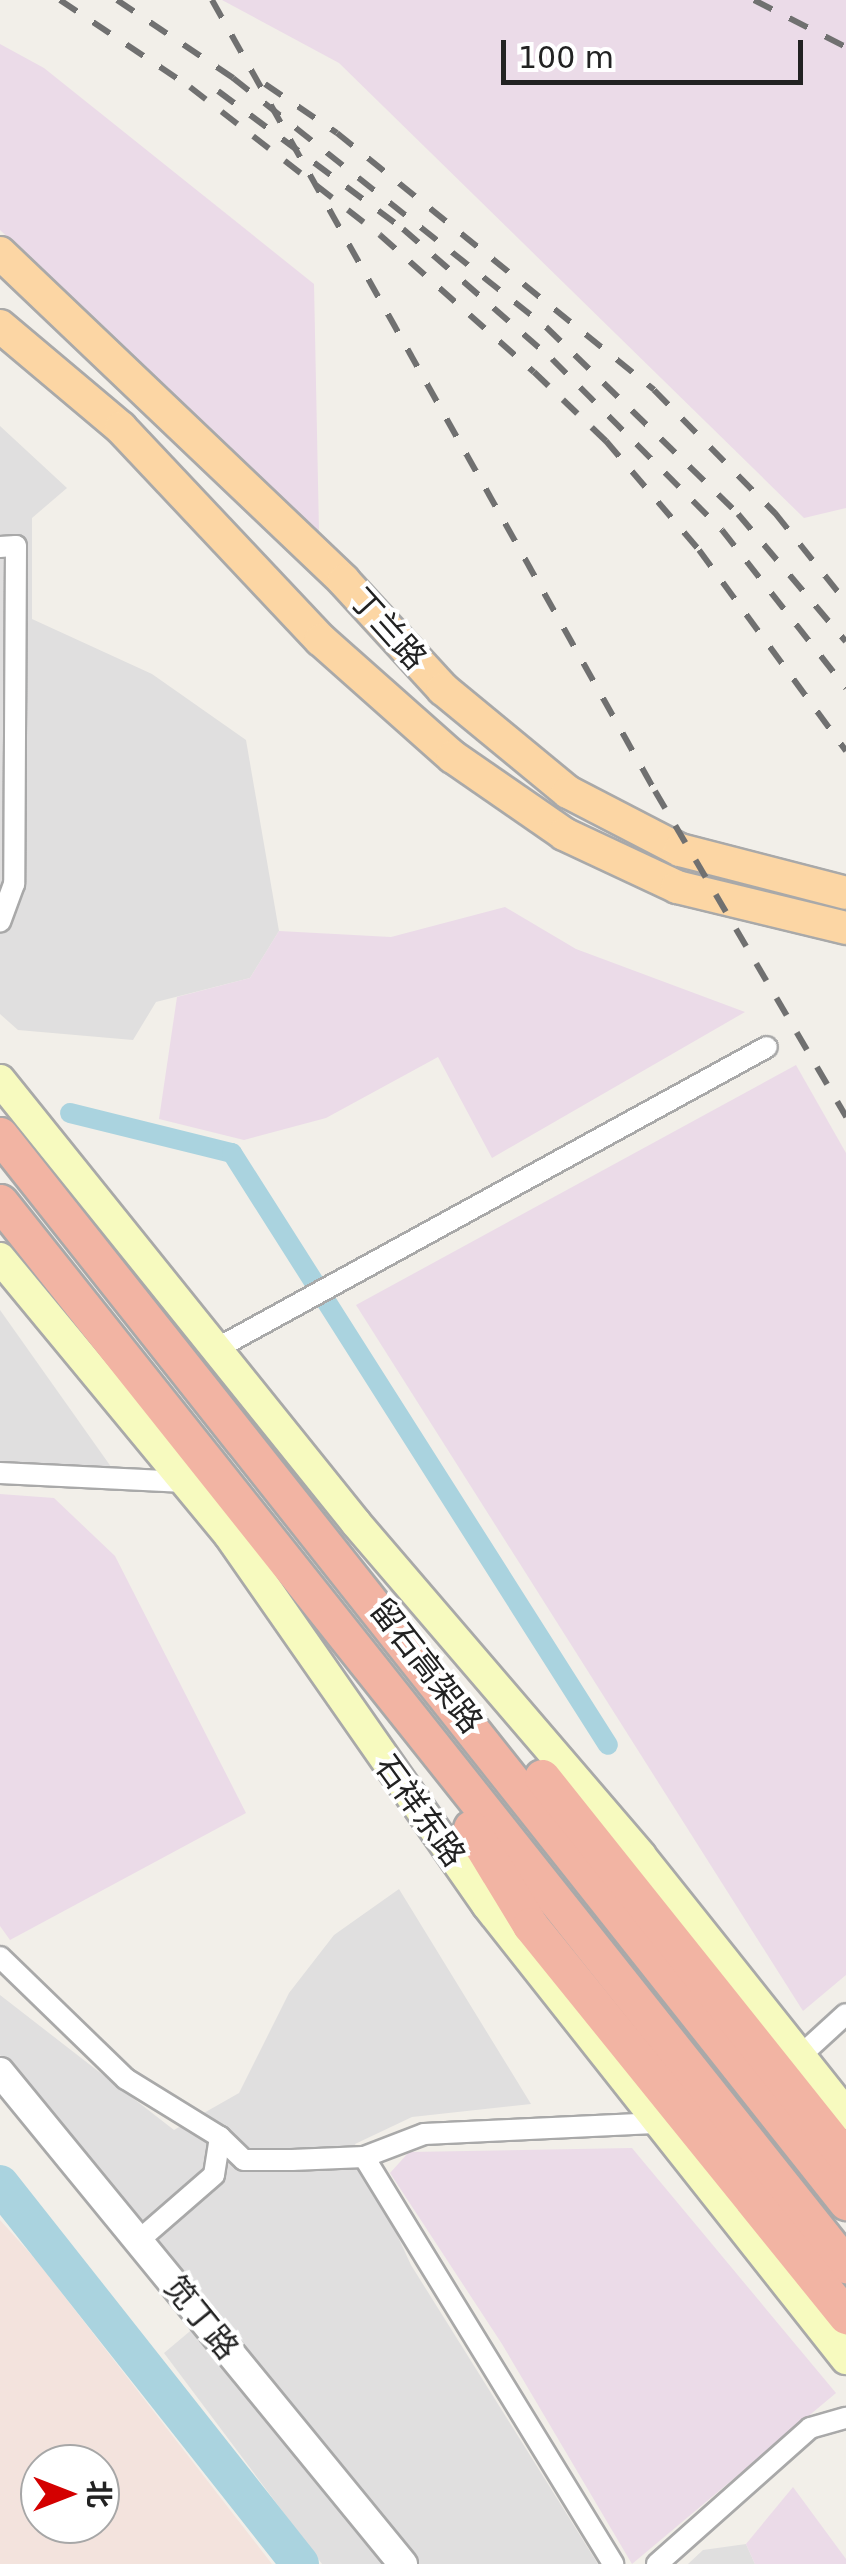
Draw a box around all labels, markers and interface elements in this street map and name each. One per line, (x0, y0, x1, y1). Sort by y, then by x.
scale bar (506, 20, 808, 82)
text: 100 m (518, 40, 614, 75)
street label: 丁兰路 (342, 580, 434, 678)
street label: 留石高架路 (362, 1591, 490, 1741)
street label: 石祥东路 (367, 1748, 473, 1874)
street label: 笕丁路 (156, 2269, 246, 2367)
north arrow (20, 2444, 120, 2544)
text: 北 (82, 2480, 115, 2508)

